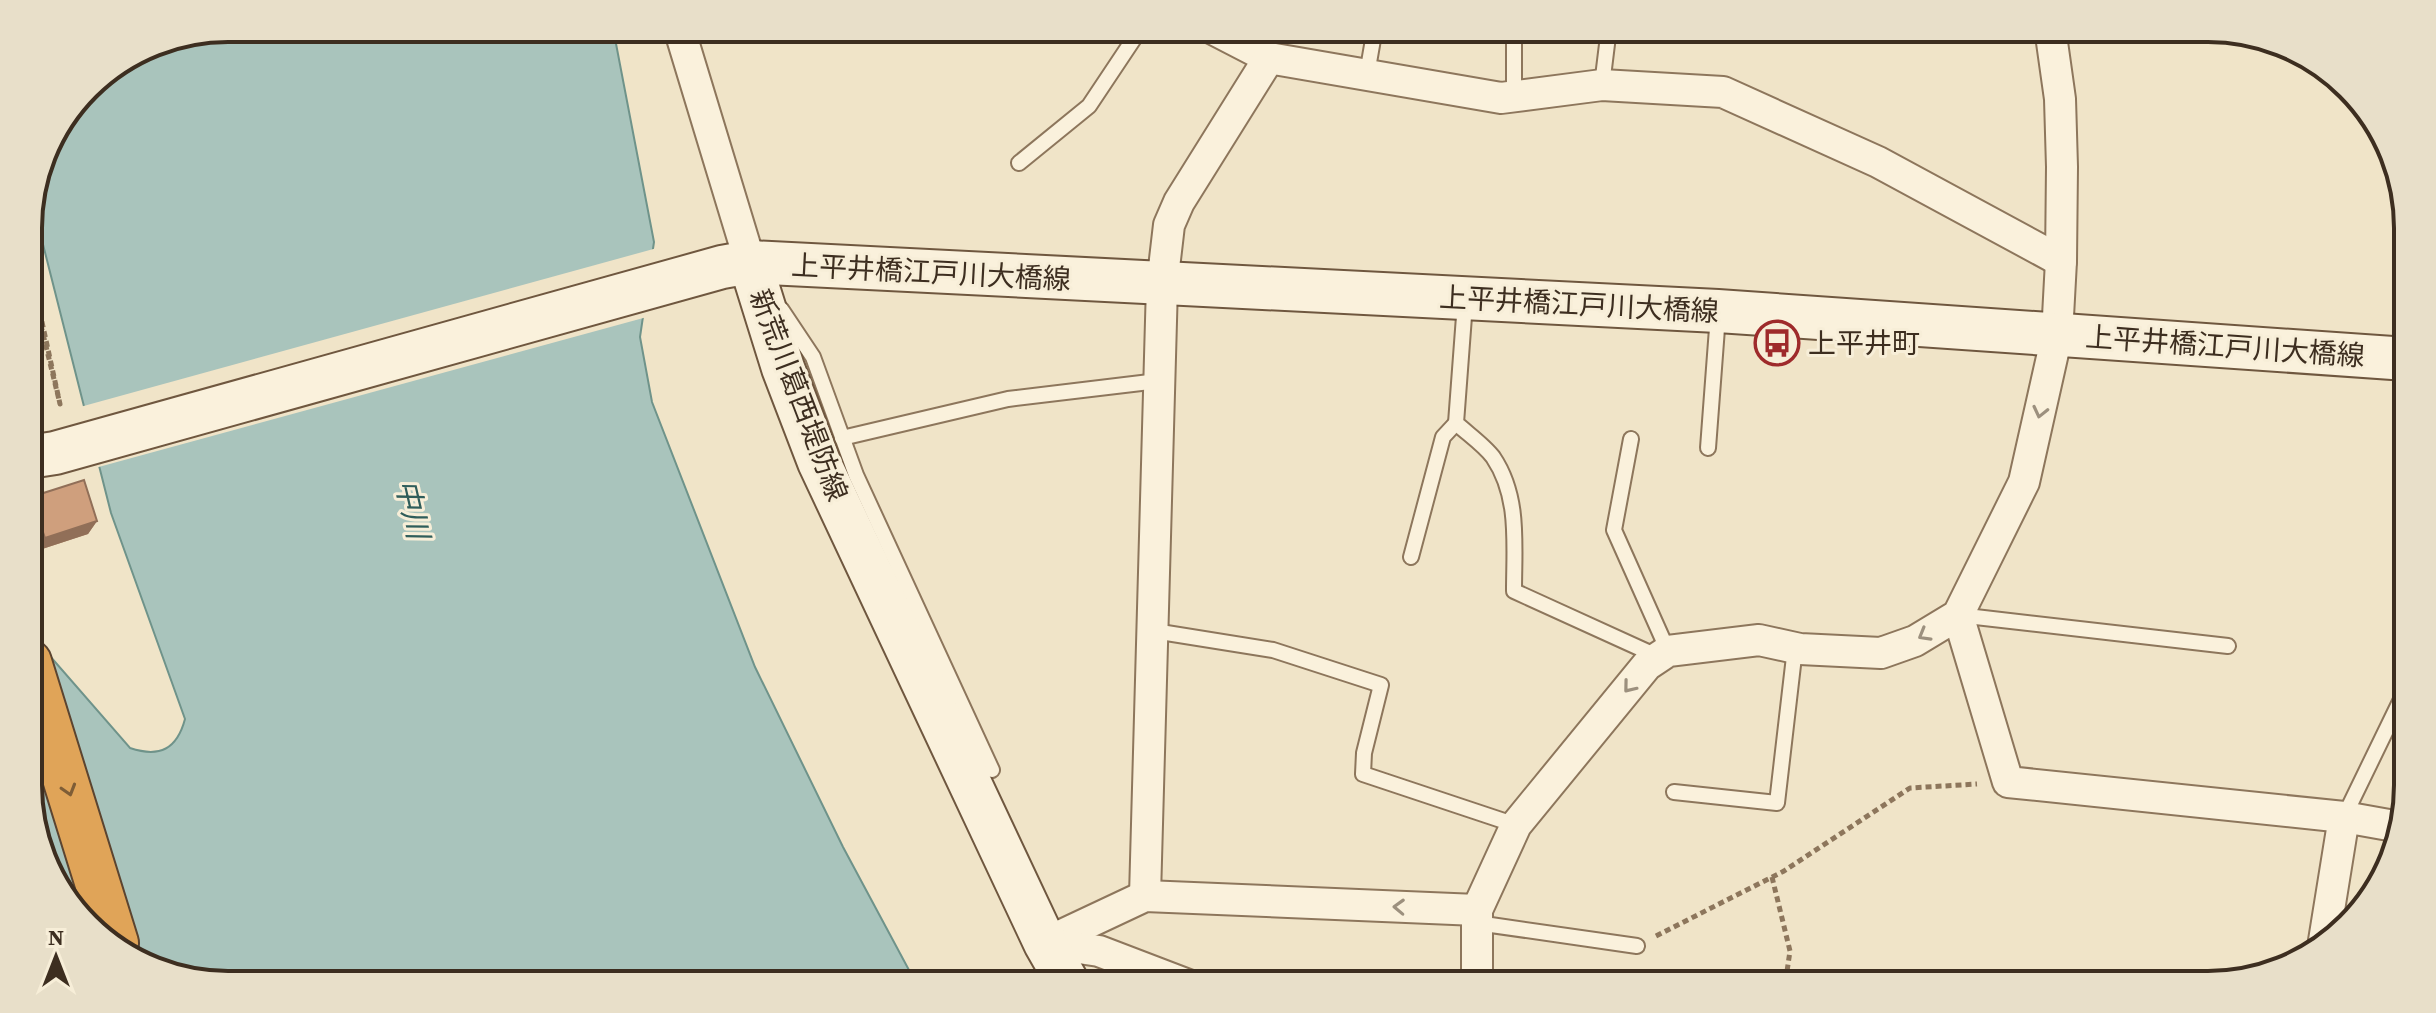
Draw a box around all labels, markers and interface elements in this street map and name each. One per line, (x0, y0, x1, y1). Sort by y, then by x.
street label: 上平井橋江戸川大橋線 (790, 246, 1072, 298)
street label: 上平井橋江戸川大橋線 (1438, 278, 1720, 330)
street label: 新荒川葛西堤防線 (741, 284, 857, 506)
street label: 上平井橋江戸川大橋線 (2084, 317, 2366, 375)
bus stop icon: 上平井町 (1753, 319, 1801, 367)
place label: 上平井町 (1808, 324, 1920, 362)
one-way arrow (2032, 404, 2049, 418)
water label: 中川 (386, 475, 440, 546)
one-way arrow (1918, 625, 1933, 641)
one-way arrow (1624, 678, 1639, 692)
one-way arrow (60, 782, 76, 796)
one-way arrow (1392, 898, 1405, 915)
north arrow (16, 917, 96, 997)
text: N (48, 922, 64, 952)

